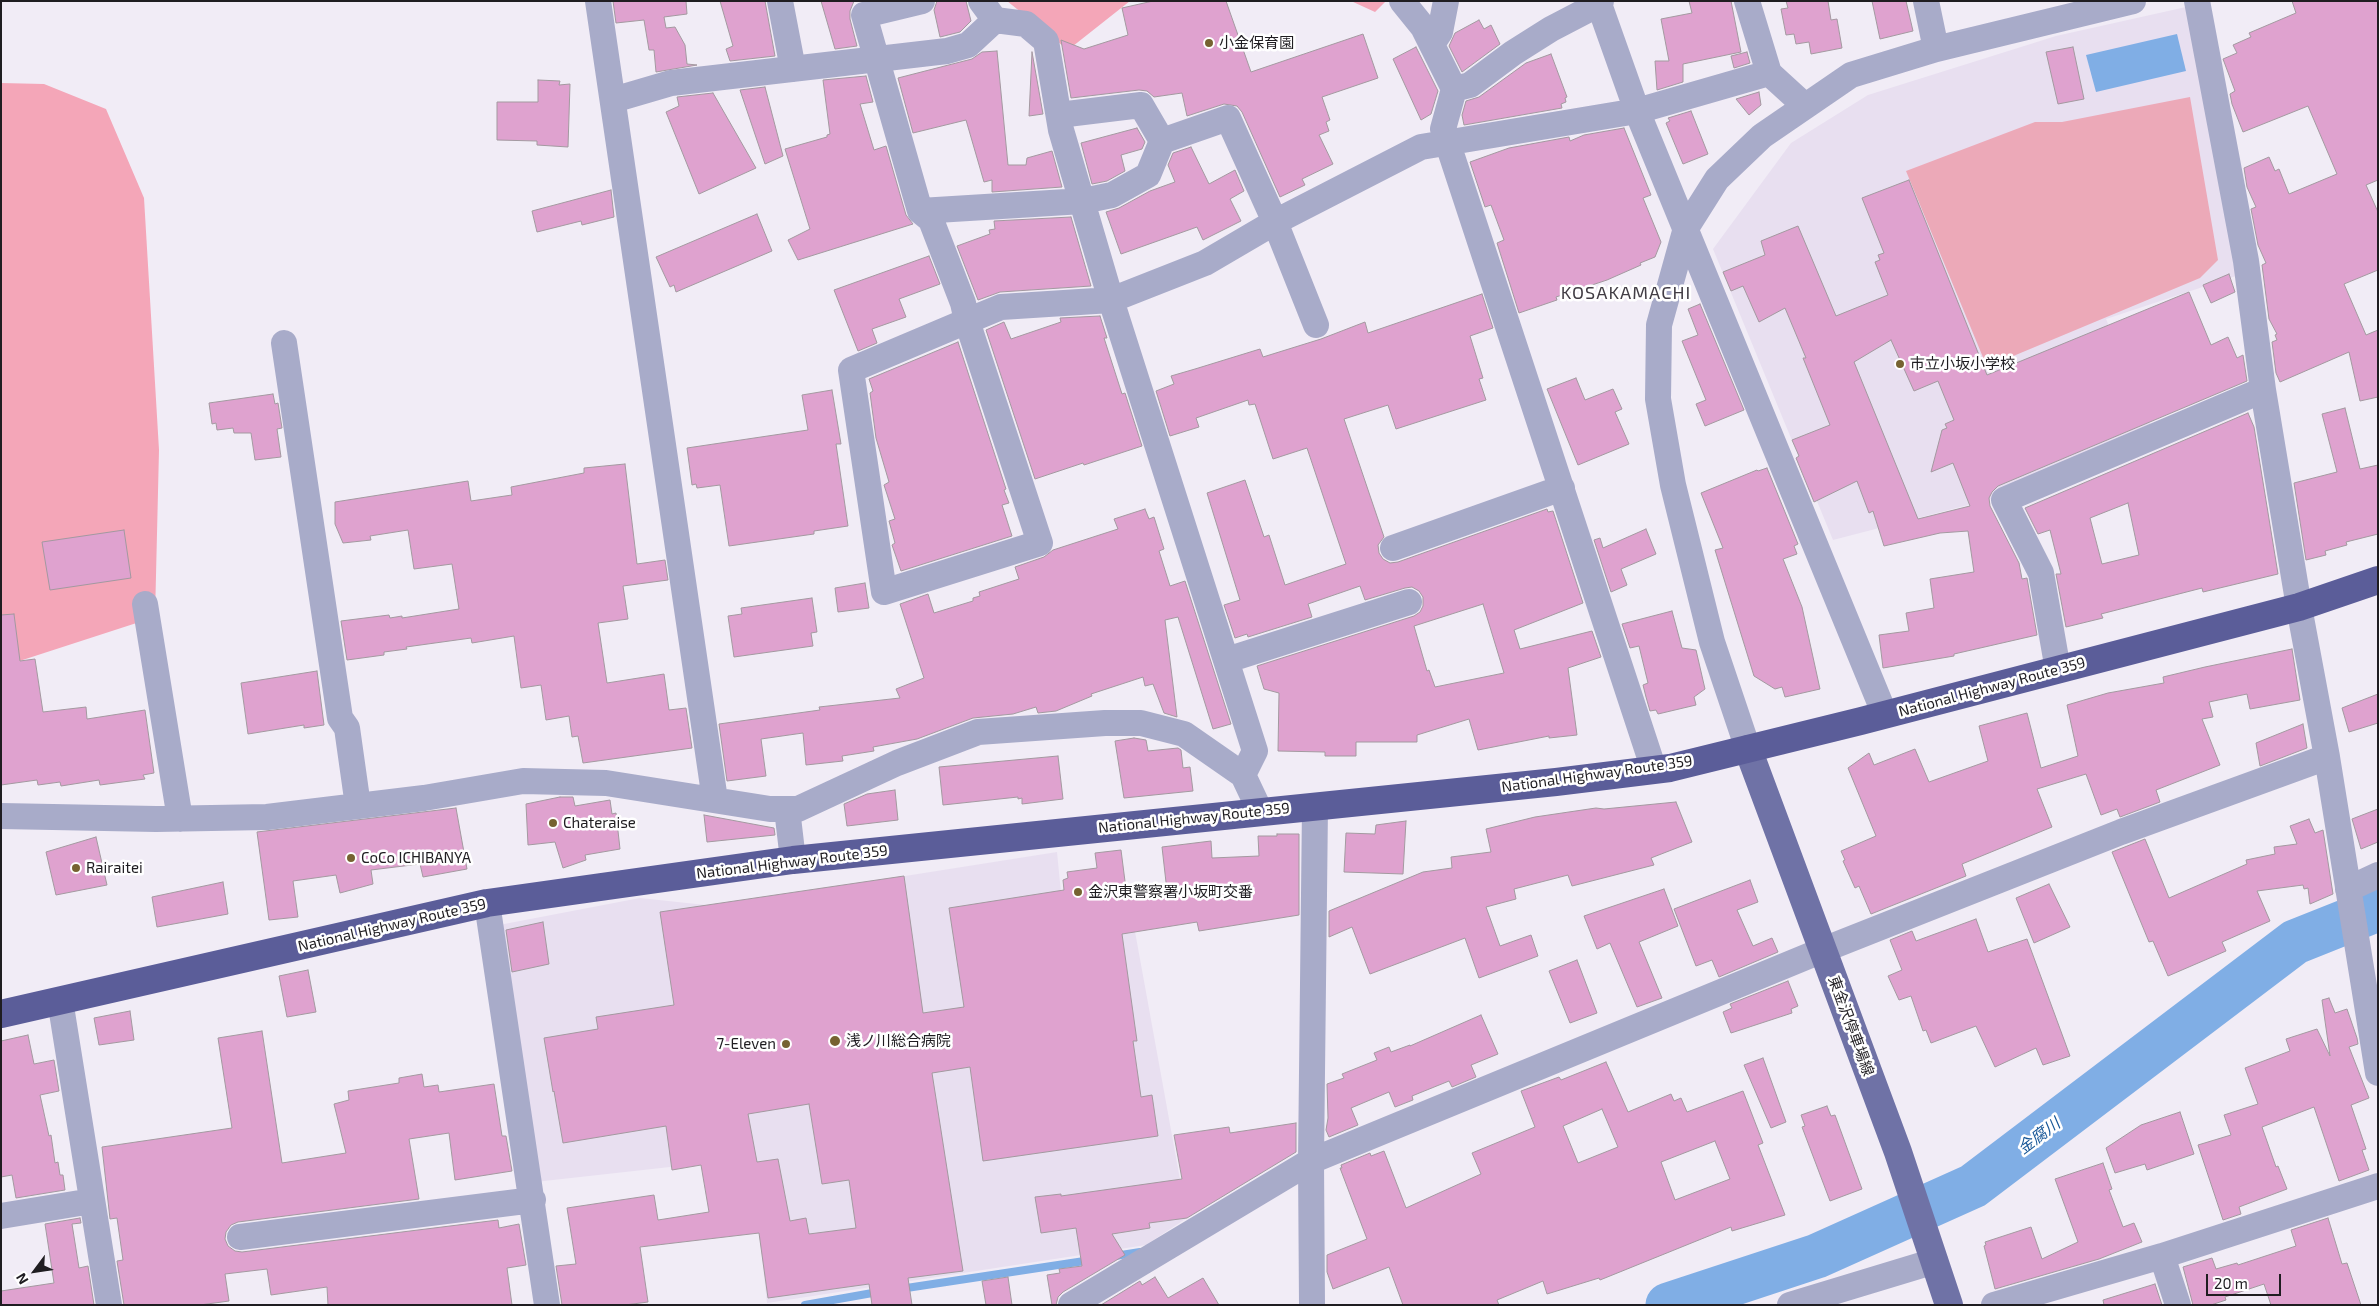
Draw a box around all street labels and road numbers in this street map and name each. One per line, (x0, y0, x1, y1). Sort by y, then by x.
street label: National Highway Route 359 (1897, 653, 2087, 721)
street label: National Highway Route 359 (1500, 752, 1694, 796)
street label: National Highway Route 359 (1097, 799, 1291, 837)
street label: National Highway Route 359 (695, 841, 889, 883)
street label: National Highway Route 359 (296, 895, 488, 955)
street label: 東金沢停車場線 (1825, 974, 1877, 1078)

